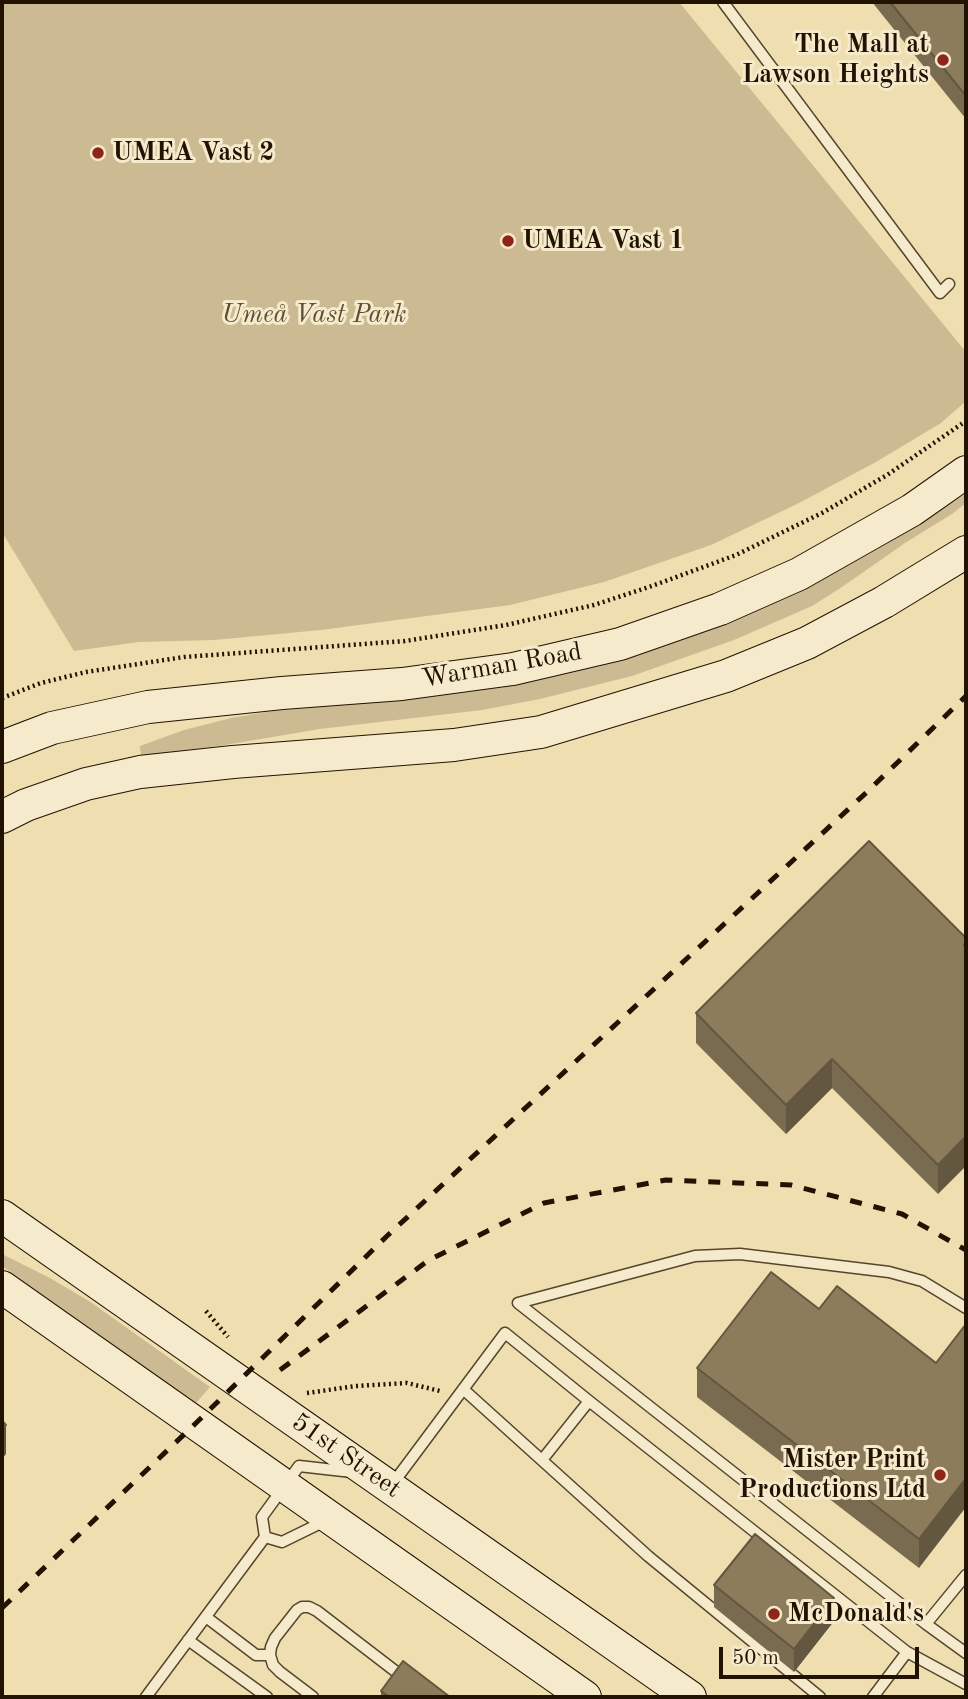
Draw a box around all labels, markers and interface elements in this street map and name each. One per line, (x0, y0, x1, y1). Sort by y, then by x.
place label: The Mall at Lawson Heights (742, 29, 929, 90)
marker: The Mall at Lawson Heights (935, 52, 951, 68)
place label: UMEA Vast 2 (112, 137, 274, 169)
marker: UMEA Vast 2 (90, 145, 106, 161)
place label: UMEA Vast 1 (522, 225, 684, 257)
marker: UMEA Vast 1 (500, 233, 516, 249)
park label: Umeå Vast Park (222, 299, 406, 331)
street label: Warman Road (420, 637, 584, 695)
street label: 51st Street (285, 1407, 407, 1505)
place label: Mister Print Productions Ltd (739, 1444, 926, 1506)
marker: Mister Print Productions Ltd (932, 1467, 948, 1483)
place label: McDonald's (788, 1598, 924, 1630)
marker: McDonald's (766, 1606, 782, 1622)
scale bar (723, 1632, 922, 1676)
text: 50 m (732, 1648, 779, 1669)

